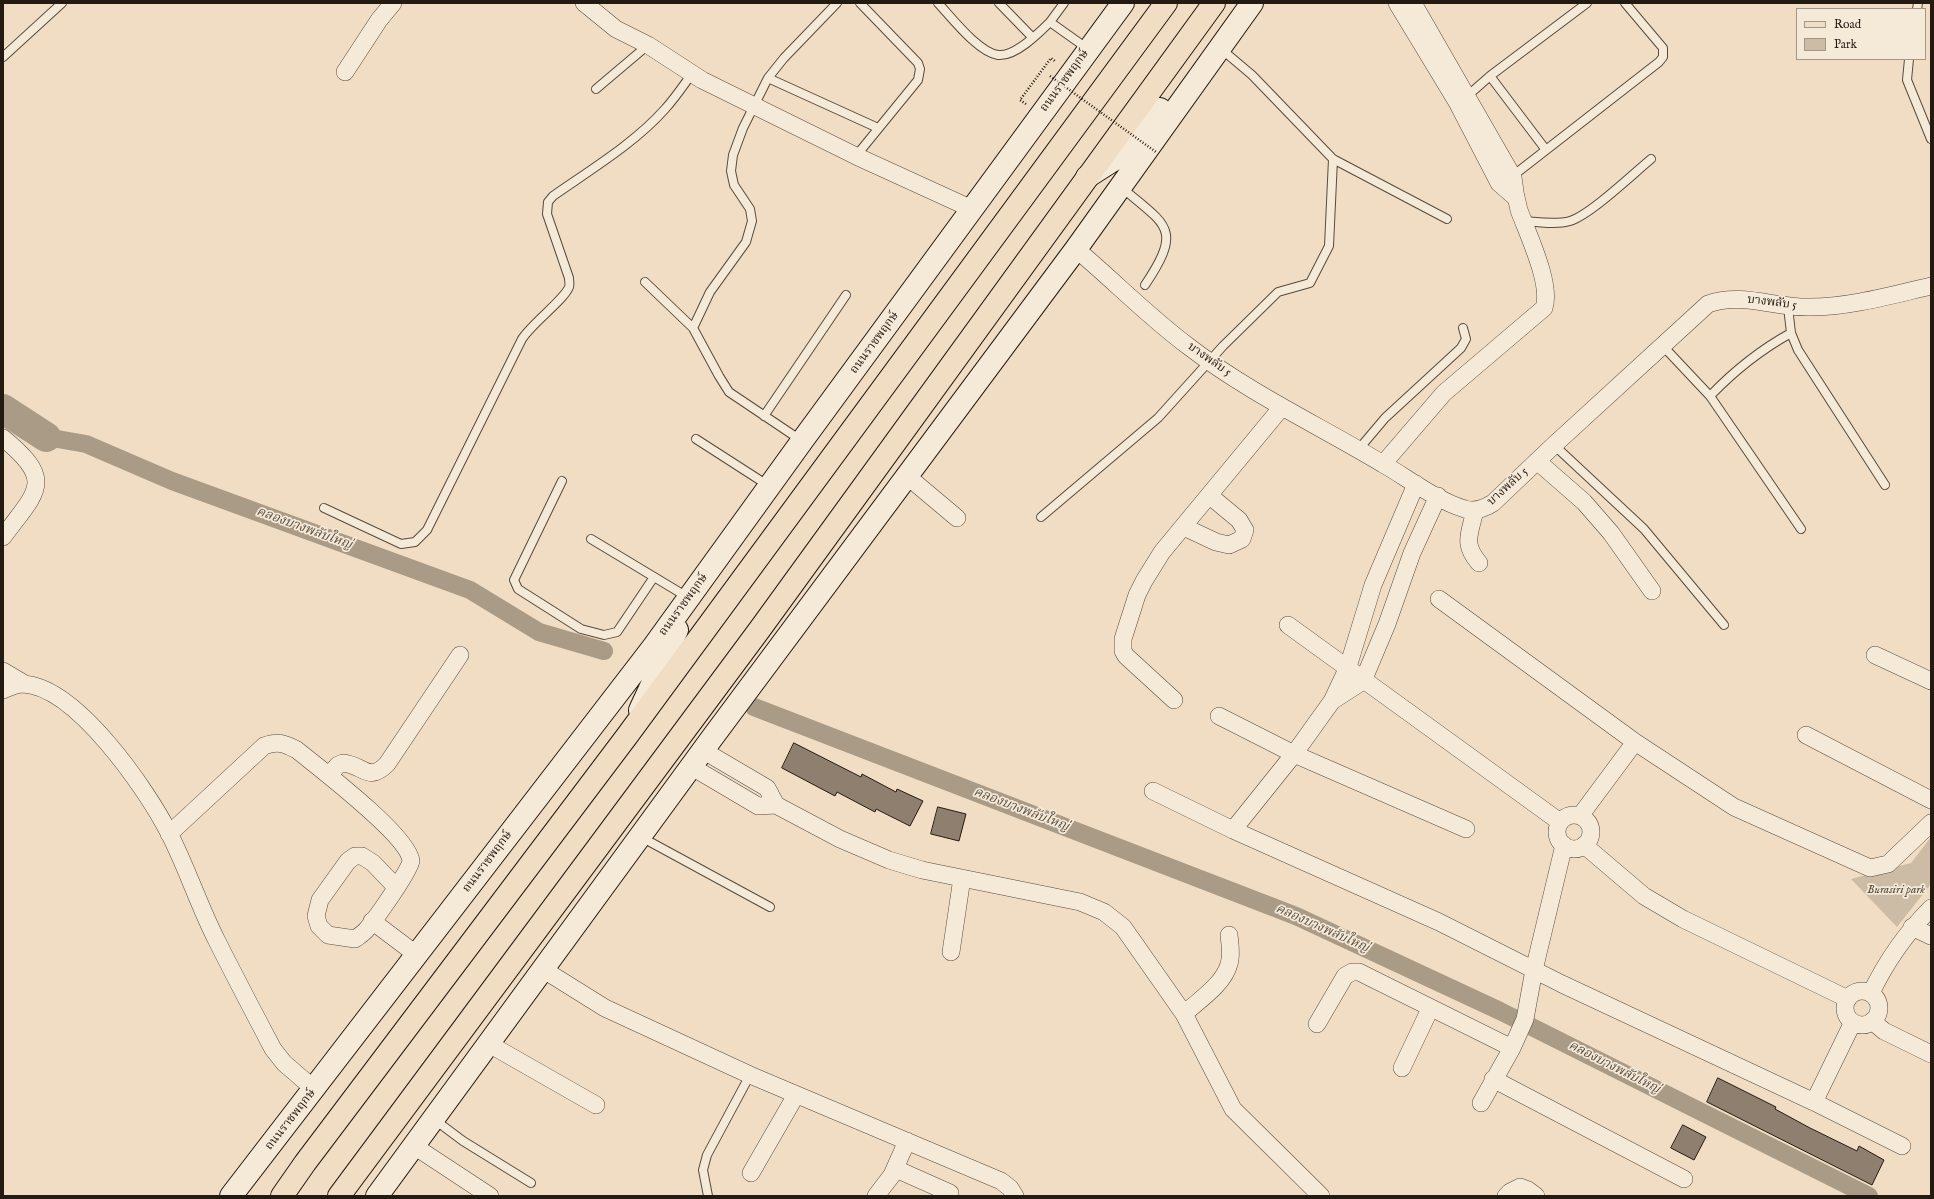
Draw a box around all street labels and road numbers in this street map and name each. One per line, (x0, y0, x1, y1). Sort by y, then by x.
street label: ถนนราชพฤกษ์ (1038, 47, 1092, 115)
street label: บางพลับ 5 (1746, 293, 1798, 313)
street label: ถนนราชพฤกษ์ (848, 309, 902, 377)
street label: บางพลับ 5 (1185, 340, 1233, 380)
street label: บางพลับ 5 (1485, 465, 1531, 509)
street label: ถนนราชพฤกษ์ (657, 571, 711, 639)
street label: ถนนราชพฤกษ์ (460, 828, 516, 896)
street label: ถนนราชพฤกษ์ (263, 1087, 319, 1153)

